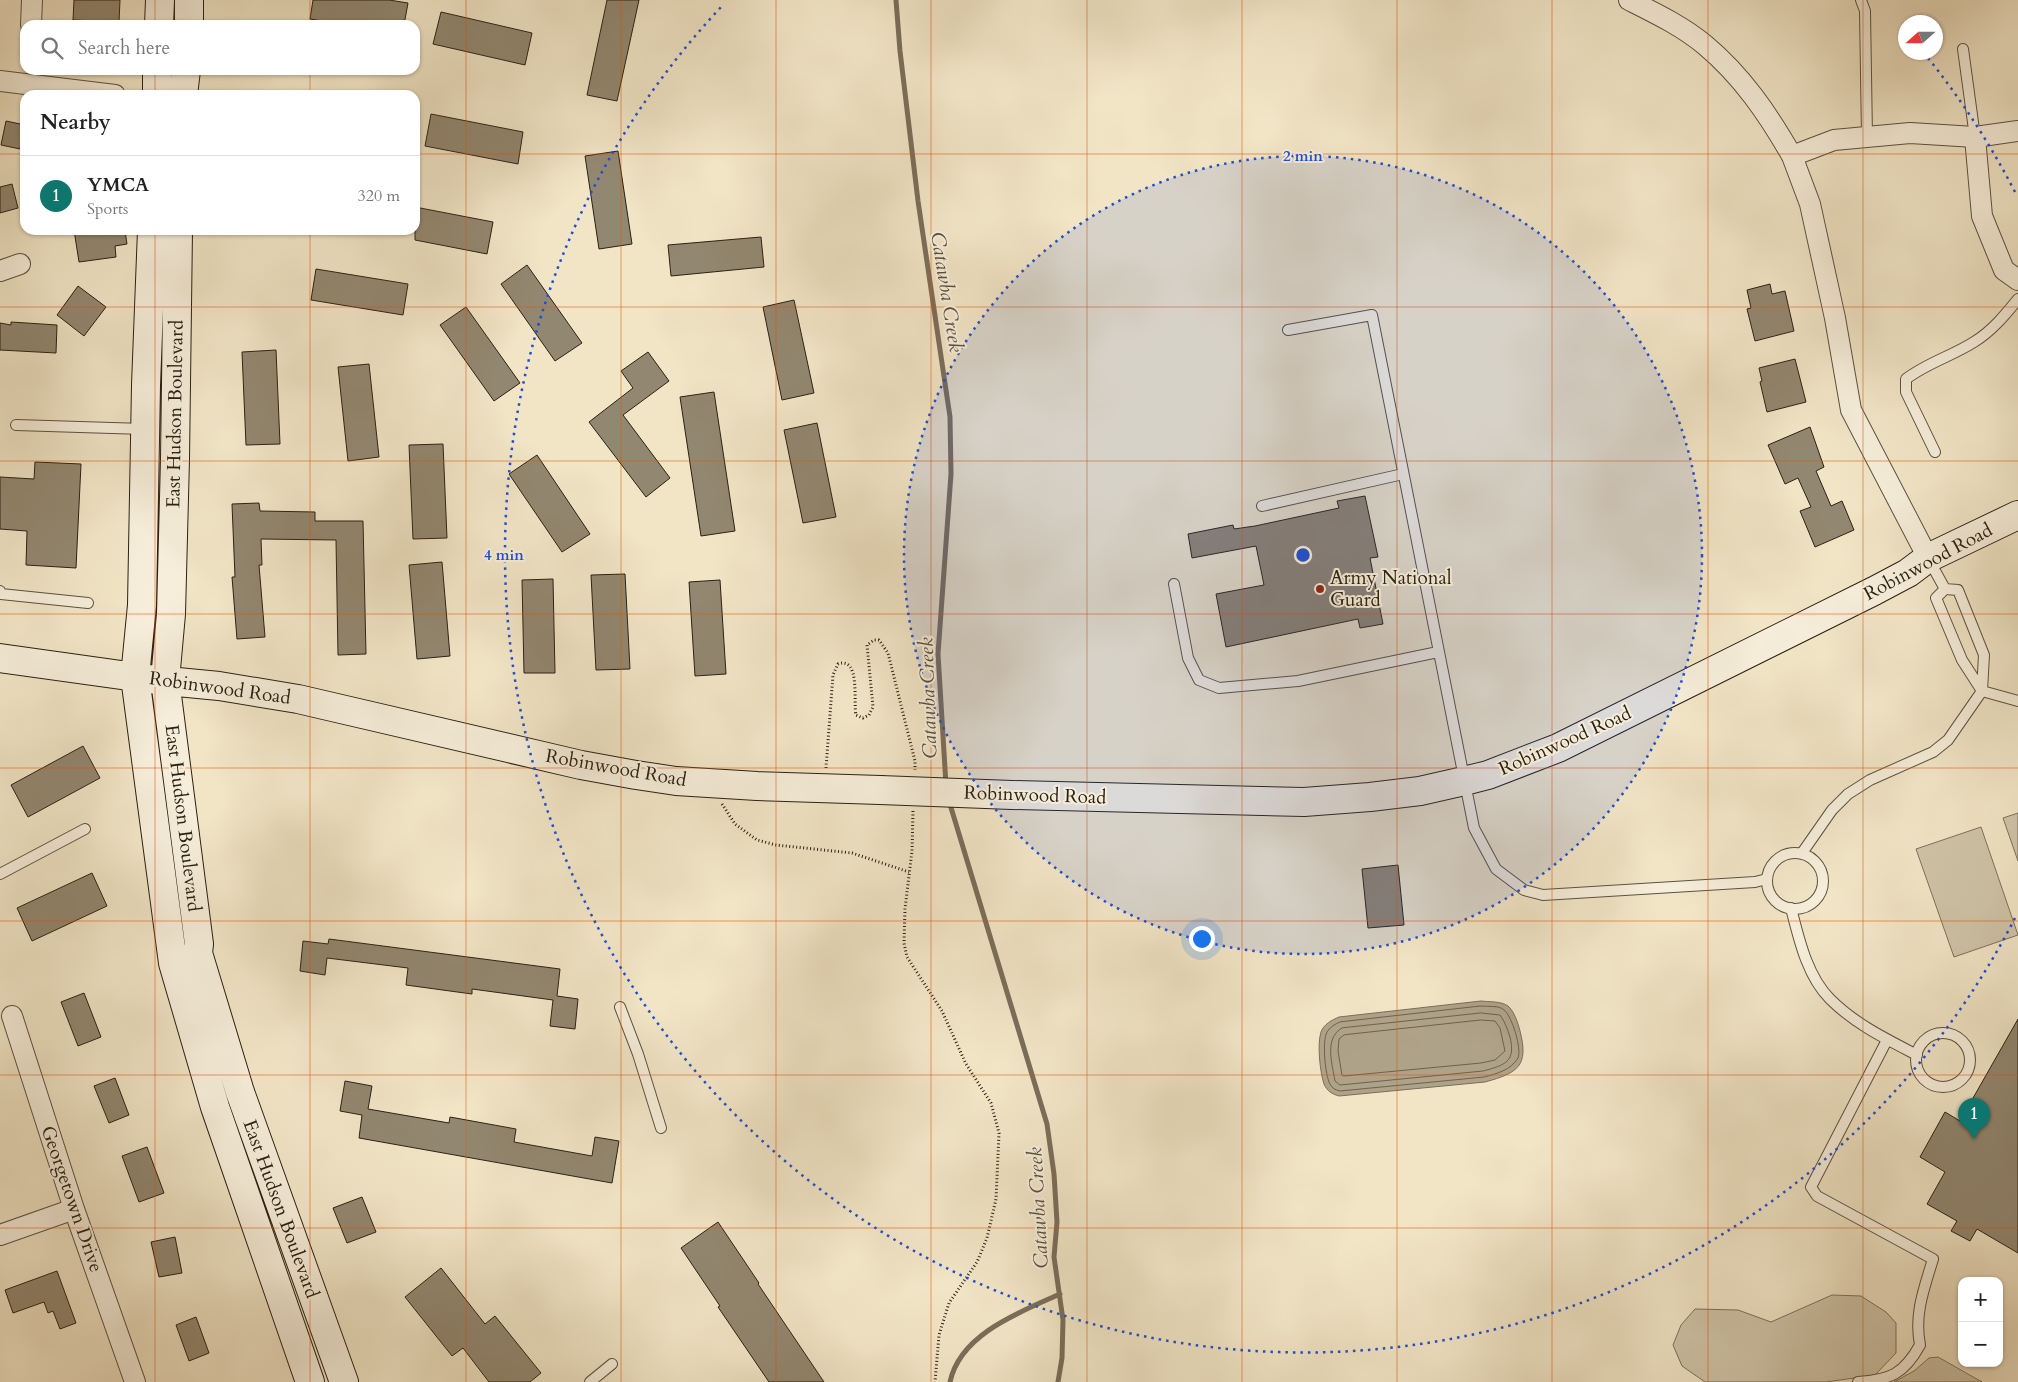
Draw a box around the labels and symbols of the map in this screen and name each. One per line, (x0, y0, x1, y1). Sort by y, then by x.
north arrow (1898, 15, 1943, 60)
text: 2 min (1283, 146, 1323, 166)
water label: Catawba Creek (924, 230, 970, 354)
street label: East Hudson Boulevard (160, 320, 190, 508)
street label: Robinwood Road (1859, 517, 1997, 607)
text: 4 min (484, 545, 524, 565)
centre of rings (1294, 546, 1312, 564)
place label: Army National Guard (1330, 565, 1452, 613)
marker: Army National Guard (1314, 583, 1326, 595)
water label: Catawba Creek (912, 637, 944, 759)
street label: Robinwood Road (148, 665, 292, 711)
street label: Robinwood Road (1495, 700, 1635, 782)
street label: East Hudson Boulevard (159, 723, 207, 913)
street label: Robinwood Road (544, 743, 688, 793)
street label: Robinwood Road (963, 780, 1107, 810)
your location (1189, 926, 1215, 952)
pin: 1 (1958, 1098, 1990, 1139)
street label: East Hudson Boulevard (237, 1116, 325, 1302)
street label: Georgetown Drive (35, 1122, 109, 1276)
water label: Catawba Creek (1021, 1147, 1055, 1269)

